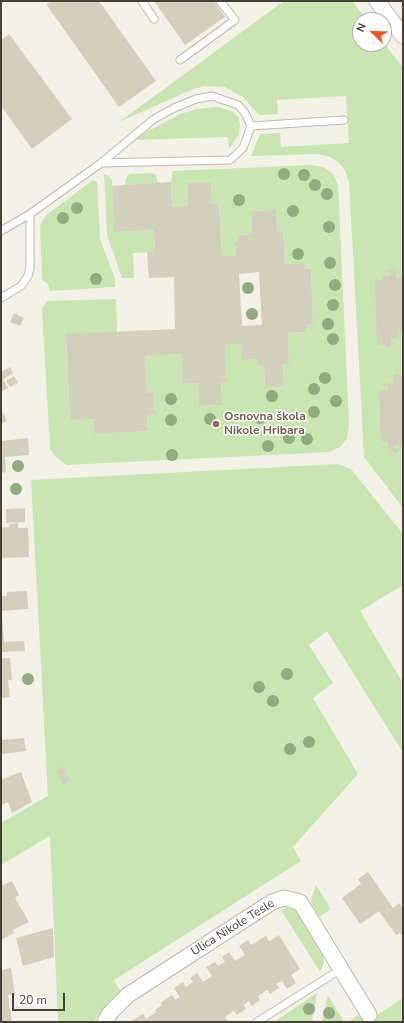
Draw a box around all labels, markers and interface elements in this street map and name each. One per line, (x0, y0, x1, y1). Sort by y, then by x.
north arrow (352, 12, 392, 52)
text: N (353, 21, 370, 34)
place label: Osnovna škola Nikole Hribara (224, 410, 306, 438)
marker: Osnovna škola Nikole Hribara (211, 419, 221, 429)
street label: Ulica Nikole Tesle (189, 897, 277, 959)
scale bar (14, 985, 67, 1011)
text: 20 m (19, 992, 47, 1008)

